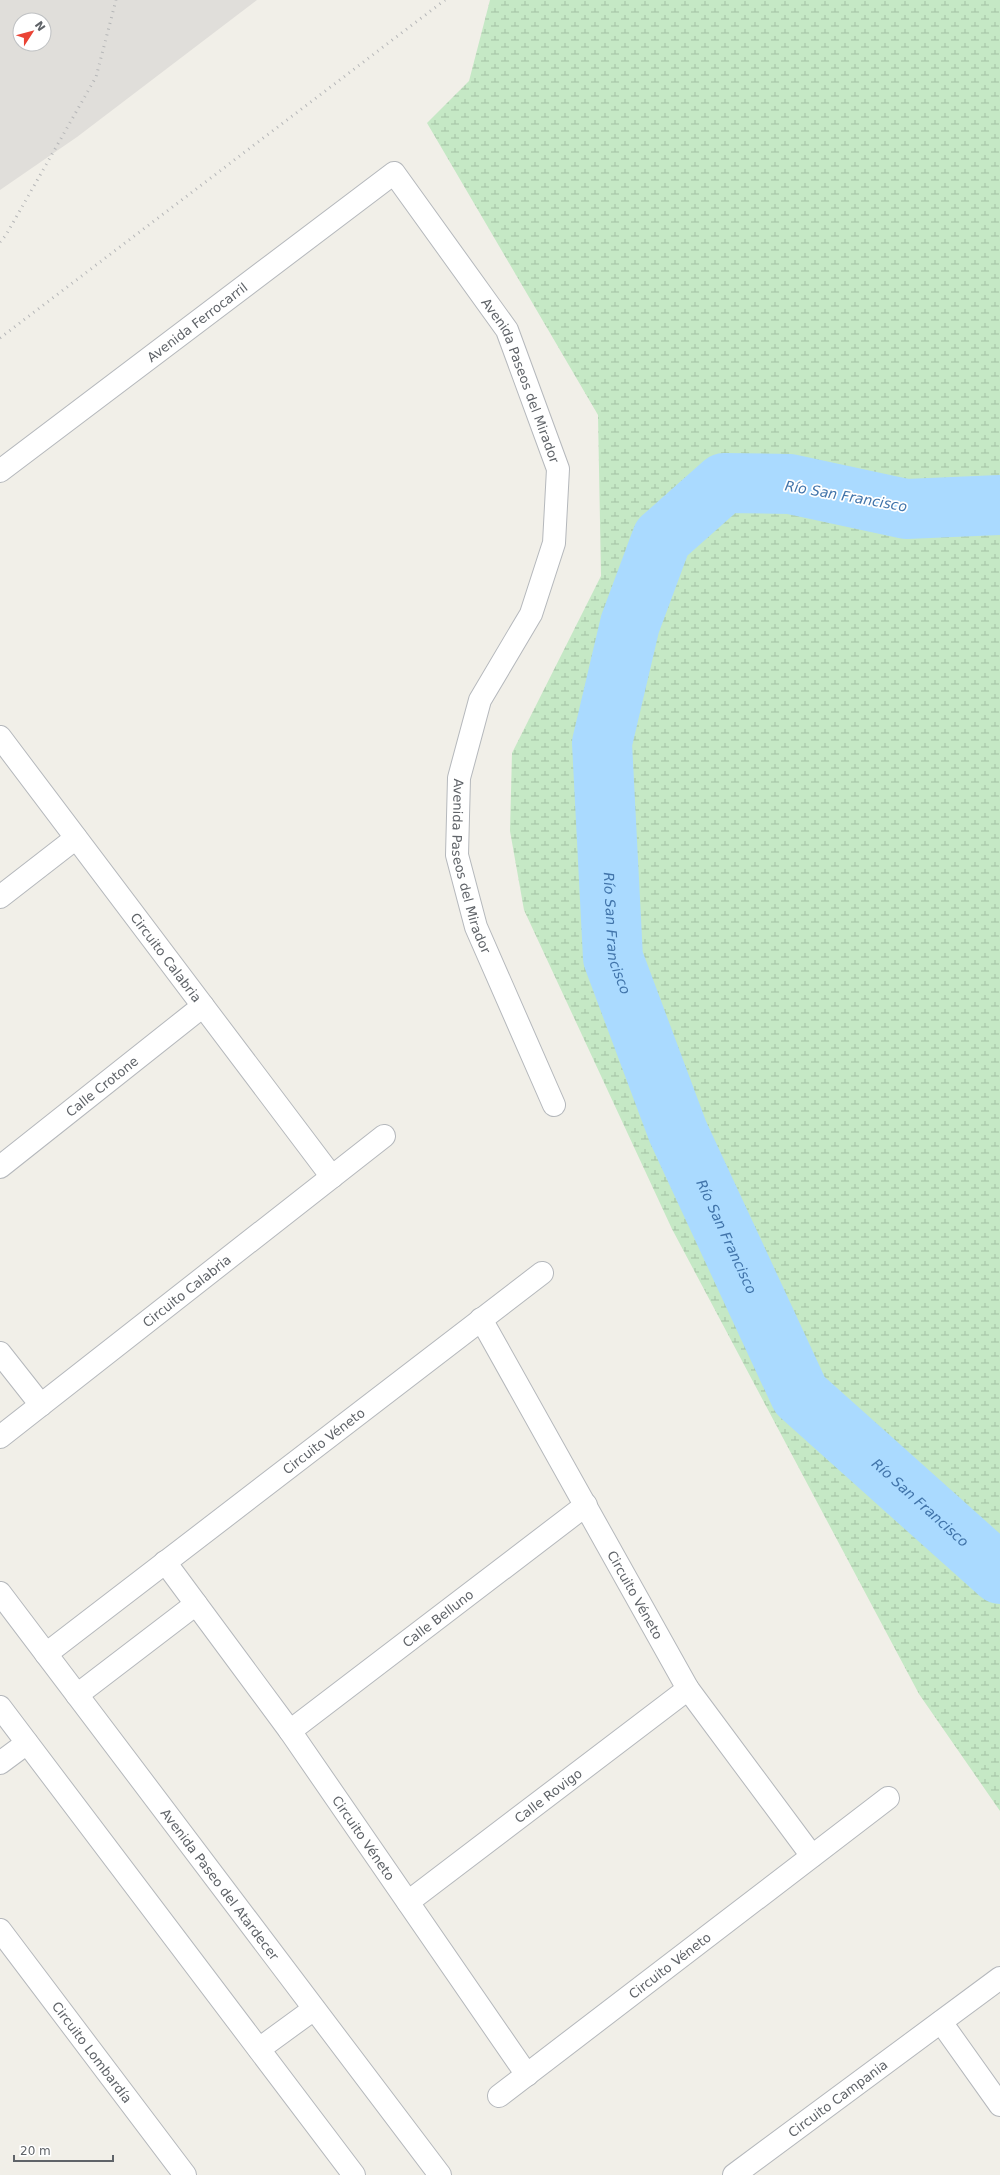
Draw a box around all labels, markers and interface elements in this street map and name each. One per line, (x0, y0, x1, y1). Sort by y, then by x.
north arrow (12, 12, 52, 52)
text: N (32, 19, 48, 34)
street label: Avenida Ferrocarril (144, 280, 250, 365)
street label: Avenida Paseos del Mirador (478, 295, 562, 466)
water label: Río San Francisco (784, 477, 908, 515)
street label: Avenida Paseos del Mirador (449, 778, 494, 956)
water label: Río San Francisco (601, 872, 634, 996)
street label: Circuito Calabria (127, 910, 204, 1005)
street label: Calle Crotone (63, 1053, 141, 1120)
water label: Río San Francisco (693, 1177, 760, 1296)
street label: Circuito Calabria (140, 1252, 234, 1330)
street label: Circuito Véneto (280, 1405, 368, 1477)
water label: Río San Francisco (869, 1455, 972, 1550)
street label: Circuito Véneto (604, 1548, 666, 1642)
street label: Calle Belluno (400, 1587, 477, 1650)
street label: Calle Rovigo (512, 1766, 585, 1826)
street label: Circuito Véneto (329, 1793, 398, 1883)
street label: Avenida Paseo del Atardecer (158, 1806, 282, 1964)
street label: Circuito Véneto (626, 1930, 714, 2002)
street label: Circuito Lombardía (49, 1999, 135, 2106)
street label: Circuito Campania (785, 2057, 891, 2140)
scale bar (14, 2137, 113, 2163)
text: 20 m (20, 2144, 51, 2158)

